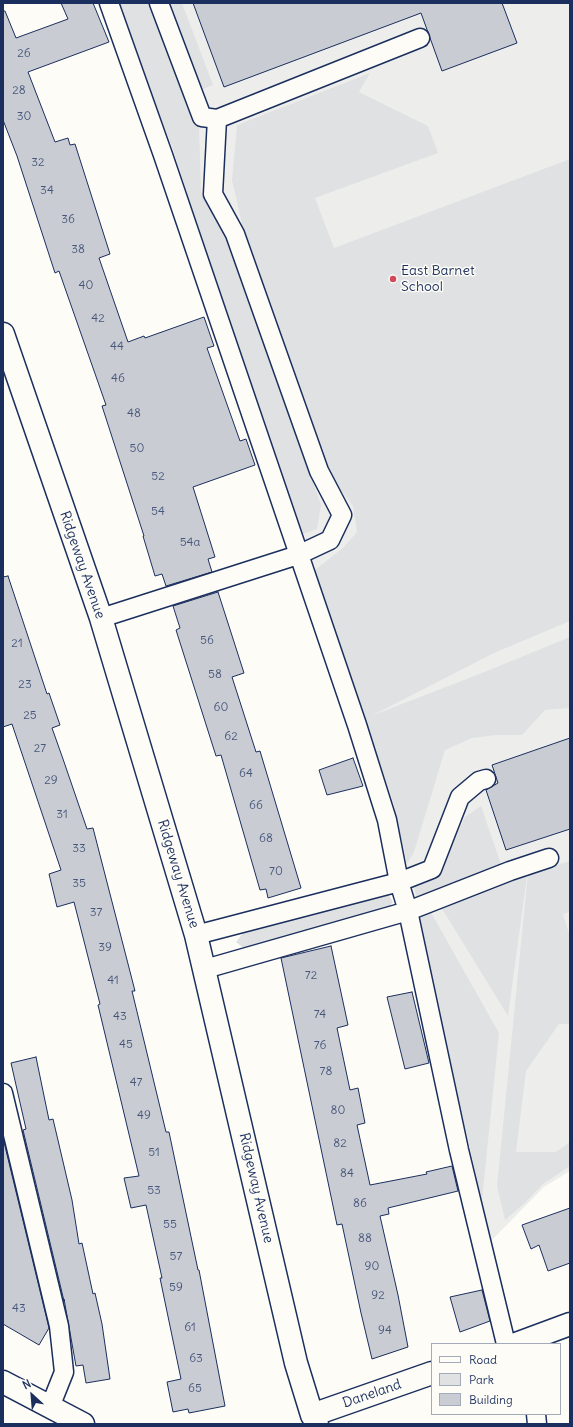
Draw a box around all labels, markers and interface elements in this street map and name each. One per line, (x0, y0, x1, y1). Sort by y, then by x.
house number: 26 (17, 47, 31, 61)
house number: 28 (12, 84, 26, 98)
house number: 30 (17, 110, 31, 124)
house number: 32 (31, 156, 45, 170)
house number: 34 (40, 184, 54, 198)
house number: 36 (61, 213, 75, 227)
house number: 38 (71, 243, 85, 257)
place label: East Barnet School (401, 263, 475, 296)
marker: East Barnet School (388, 274, 398, 284)
house number: 40 (79, 279, 93, 293)
house number: 42 (91, 312, 105, 326)
house number: 44 (110, 340, 124, 354)
house number: 46 (111, 372, 125, 386)
house number: 48 (127, 407, 141, 421)
house number: 50 (130, 442, 144, 456)
house number: 52 (151, 470, 165, 484)
house number: 54 (151, 505, 165, 519)
street label: Ridgeway Avenue (56, 509, 108, 621)
house number: 54a (180, 536, 200, 550)
house number: 56 (200, 634, 214, 648)
house number: 21 (11, 637, 23, 651)
house number: 58 (208, 668, 222, 682)
house number: 23 (18, 678, 32, 692)
house number: 60 (214, 701, 228, 715)
house number: 25 (23, 709, 37, 723)
house number: 62 (224, 730, 238, 744)
house number: 27 (34, 742, 46, 756)
house number: 64 (239, 767, 253, 781)
house number: 29 (44, 774, 58, 788)
house number: 66 (249, 799, 263, 813)
house number: 31 (56, 808, 68, 822)
street label: Ridgeway Avenue (153, 818, 203, 930)
house number: 68 (259, 832, 273, 846)
house number: 33 (72, 842, 86, 856)
house number: 70 (269, 865, 283, 879)
house number: 35 (72, 877, 86, 891)
house number: 37 (90, 906, 102, 920)
house number: 39 (98, 941, 112, 955)
house number: 72 (305, 969, 317, 983)
house number: 41 (107, 974, 119, 988)
house number: 74 (314, 1008, 326, 1022)
house number: 43 (113, 1010, 127, 1024)
house number: 45 (119, 1038, 133, 1052)
house number: 76 (314, 1039, 326, 1053)
house number: 78 (320, 1065, 332, 1079)
house number: 47 (130, 1076, 142, 1090)
house number: 80 (331, 1104, 345, 1118)
house number: 49 (137, 1109, 151, 1123)
street label: Ridgeway Avenue (235, 1131, 277, 1245)
house number: 82 (333, 1137, 347, 1151)
house number: 51 (148, 1146, 160, 1160)
house number: 84 (340, 1167, 354, 1181)
house number: 53 (147, 1184, 161, 1198)
house number: 86 (353, 1197, 367, 1211)
house number: 55 (163, 1218, 177, 1232)
house number: 88 (358, 1232, 372, 1246)
house number: 57 (170, 1250, 182, 1264)
house number: 90 (365, 1260, 379, 1274)
house number: 59 (169, 1281, 183, 1295)
house number: 92 (371, 1289, 385, 1303)
house number: 43 (12, 1302, 26, 1316)
house number: 61 (184, 1321, 196, 1335)
house number: 94 (378, 1324, 392, 1338)
legend (431, 1343, 561, 1415)
house number: 63 (189, 1352, 203, 1366)
text: Road (469, 1352, 497, 1367)
text: Park (469, 1372, 494, 1387)
north arrow (12, 1375, 52, 1415)
text: N (20, 1376, 33, 1392)
street label: Daneland (340, 1376, 404, 1412)
house number: 65 (188, 1382, 202, 1396)
text: Building (469, 1392, 513, 1407)

